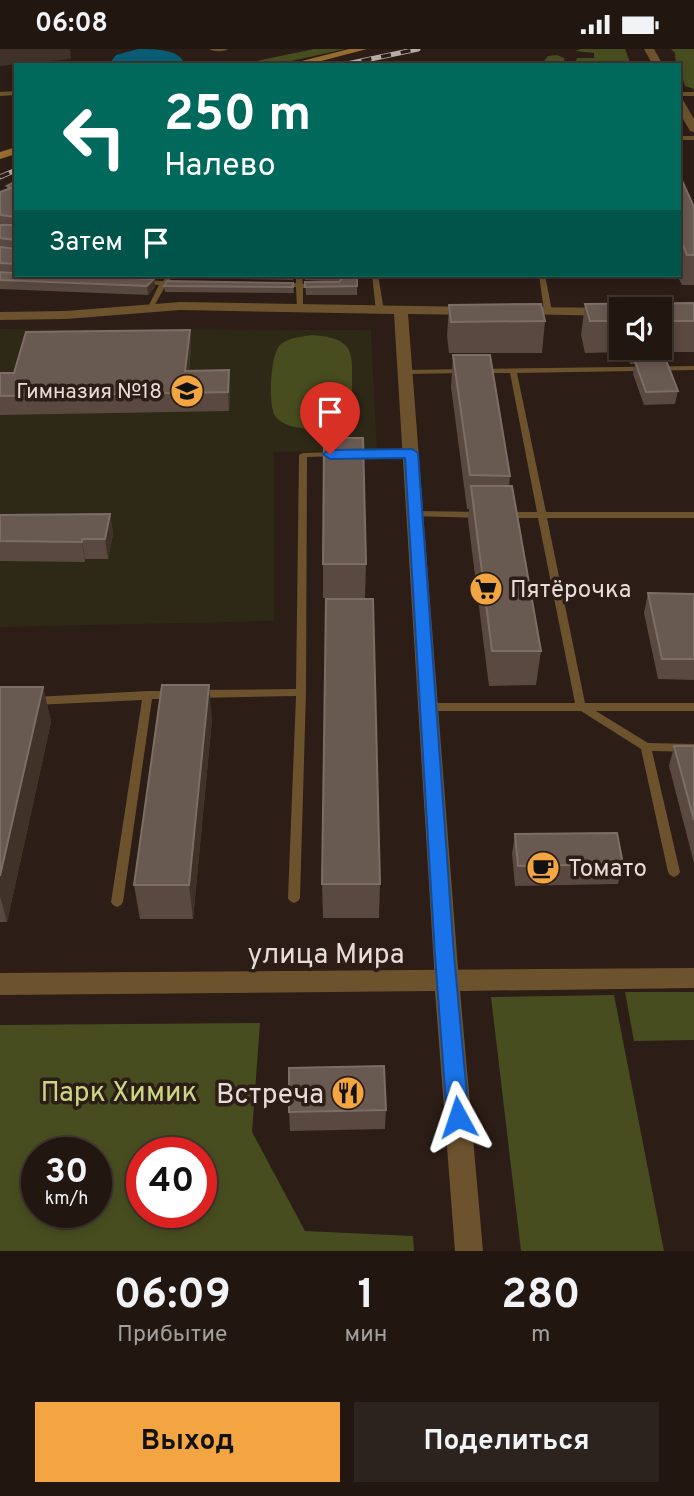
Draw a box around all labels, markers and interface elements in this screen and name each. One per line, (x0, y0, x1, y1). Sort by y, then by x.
text: 06:08 (35, 8, 108, 41)
text: 250 m (164, 86, 311, 148)
icon: left (49, 91, 140, 182)
text: Налево (164, 147, 276, 187)
icon: arrive (137, 224, 175, 262)
text: Затем (49, 227, 123, 260)
map controls (609, 297, 672, 360)
button: sound (609, 297, 672, 360)
school or university icon: Гимназия №18 (168, 372, 206, 410)
place label: Гимназия №18 (16, 379, 162, 406)
pin (300, 382, 360, 454)
icon: arrive (311, 393, 349, 431)
supermarket icon: Пятёрочка (467, 570, 505, 608)
place label: Пятёрочка (510, 576, 631, 606)
cafe icon: Томато (524, 849, 562, 887)
place label: Томато (568, 855, 647, 885)
street label: улица Мира (248, 938, 405, 974)
restaurant icon: Встреча (329, 1074, 367, 1112)
park label: Парк Химик (40, 1076, 198, 1112)
place label: Встреча (216, 1078, 324, 1114)
position arrow (421, 1080, 495, 1154)
speed limit sign: 40 (126, 1137, 217, 1228)
text: 30 (45, 1151, 88, 1195)
text: km/h (45, 1188, 88, 1211)
text: 06:09 (114, 1270, 231, 1323)
text: 1 (358, 1270, 374, 1323)
text: 280 (501, 1270, 580, 1323)
text: Прибытие (117, 1321, 227, 1350)
text: мин (345, 1321, 387, 1350)
text: m (531, 1321, 550, 1350)
button: Выход (35, 1402, 340, 1482)
button: Поделиться (354, 1402, 659, 1482)

